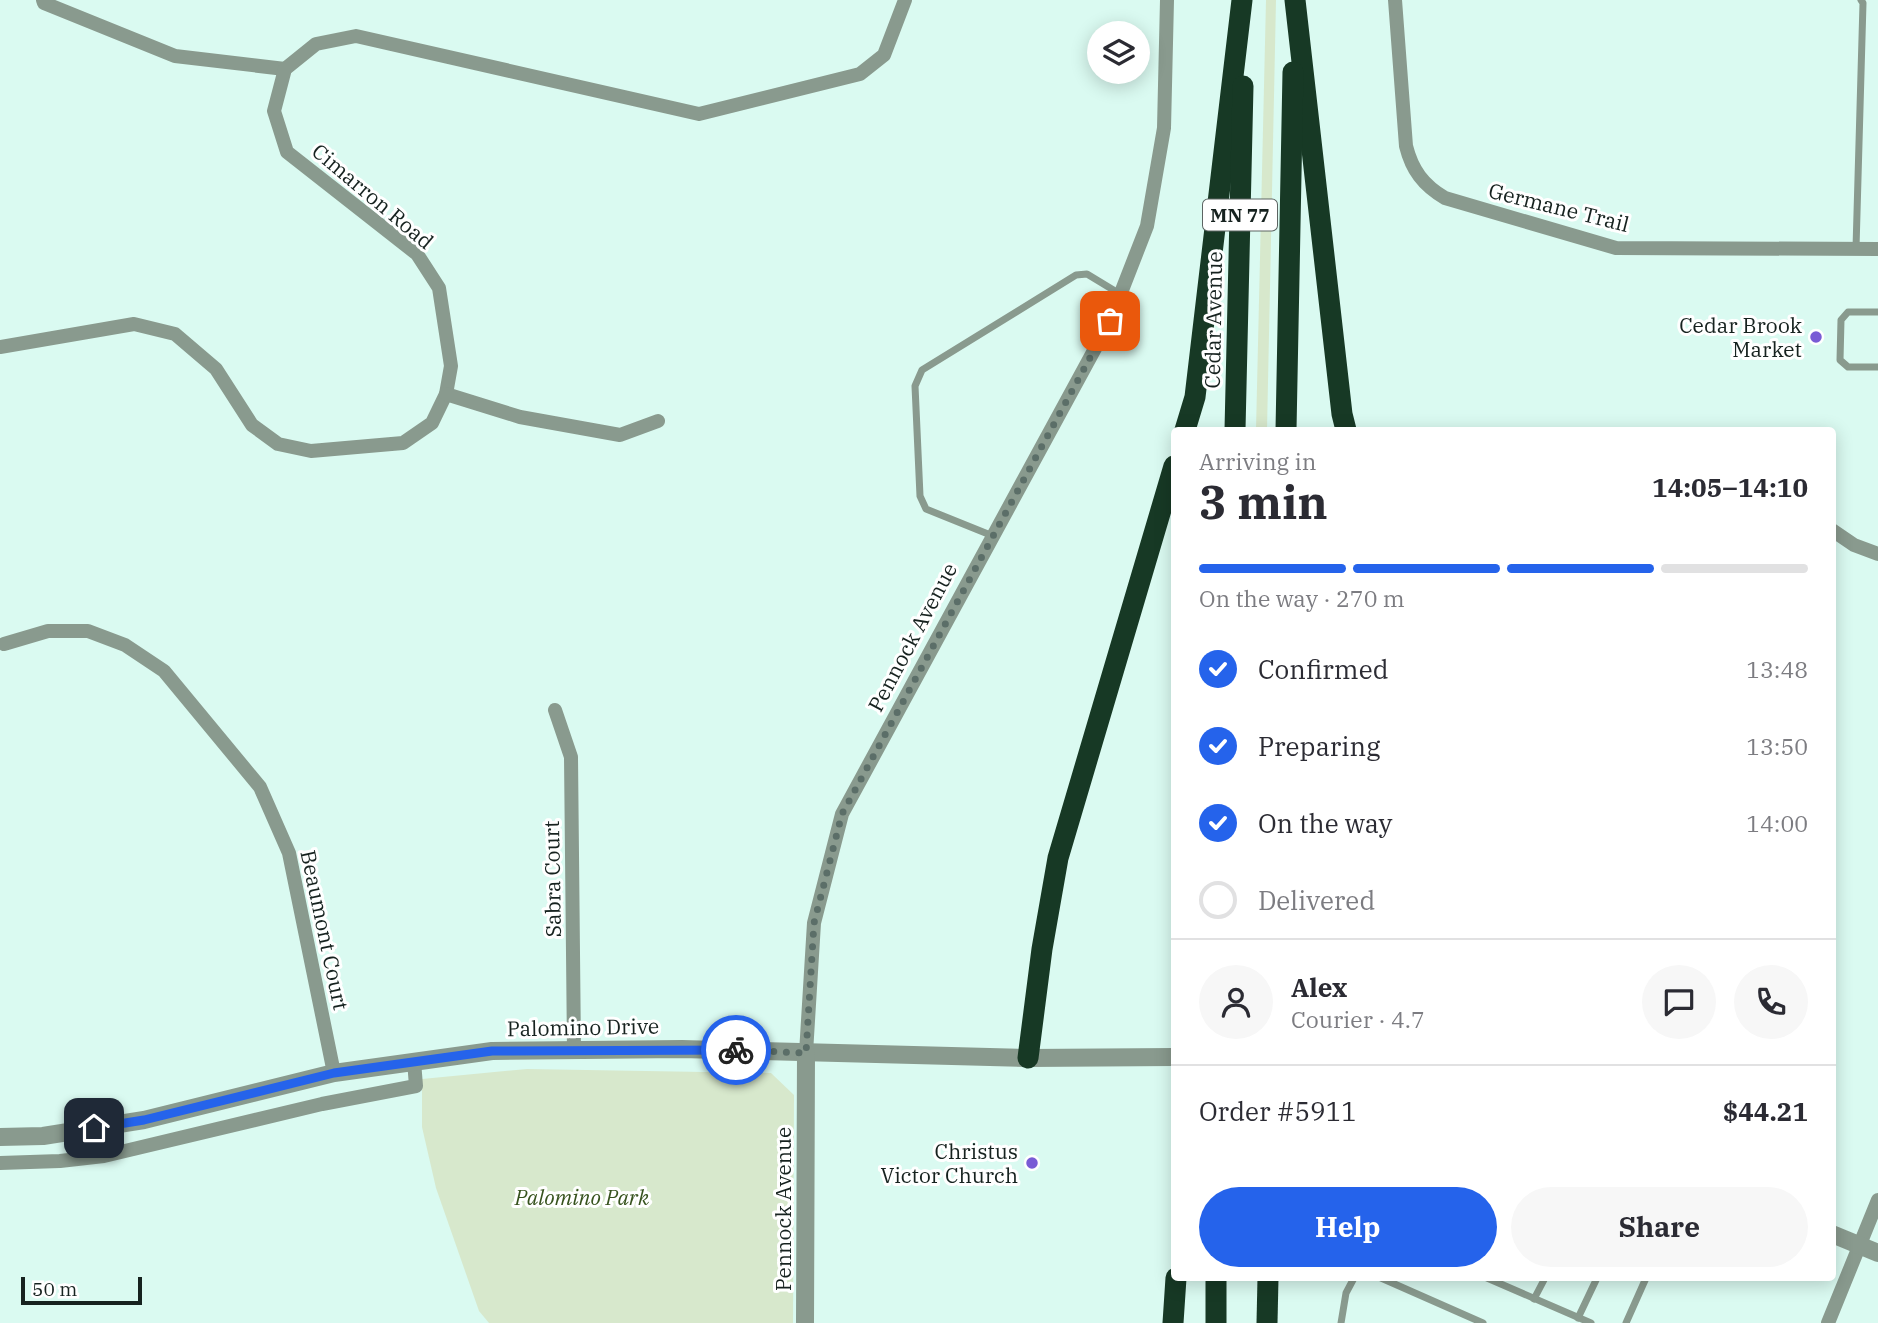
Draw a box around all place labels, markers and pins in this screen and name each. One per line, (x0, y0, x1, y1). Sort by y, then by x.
pin (1080, 291, 1140, 351)
place label: Cedar Brook Market (1679, 311, 1803, 363)
marker: Cedar Brook Market (1808, 329, 1824, 345)
pin (64, 1098, 124, 1158)
place label: Christus Victor Church (881, 1137, 1018, 1189)
marker: Christus Victor Church (1024, 1155, 1040, 1171)

